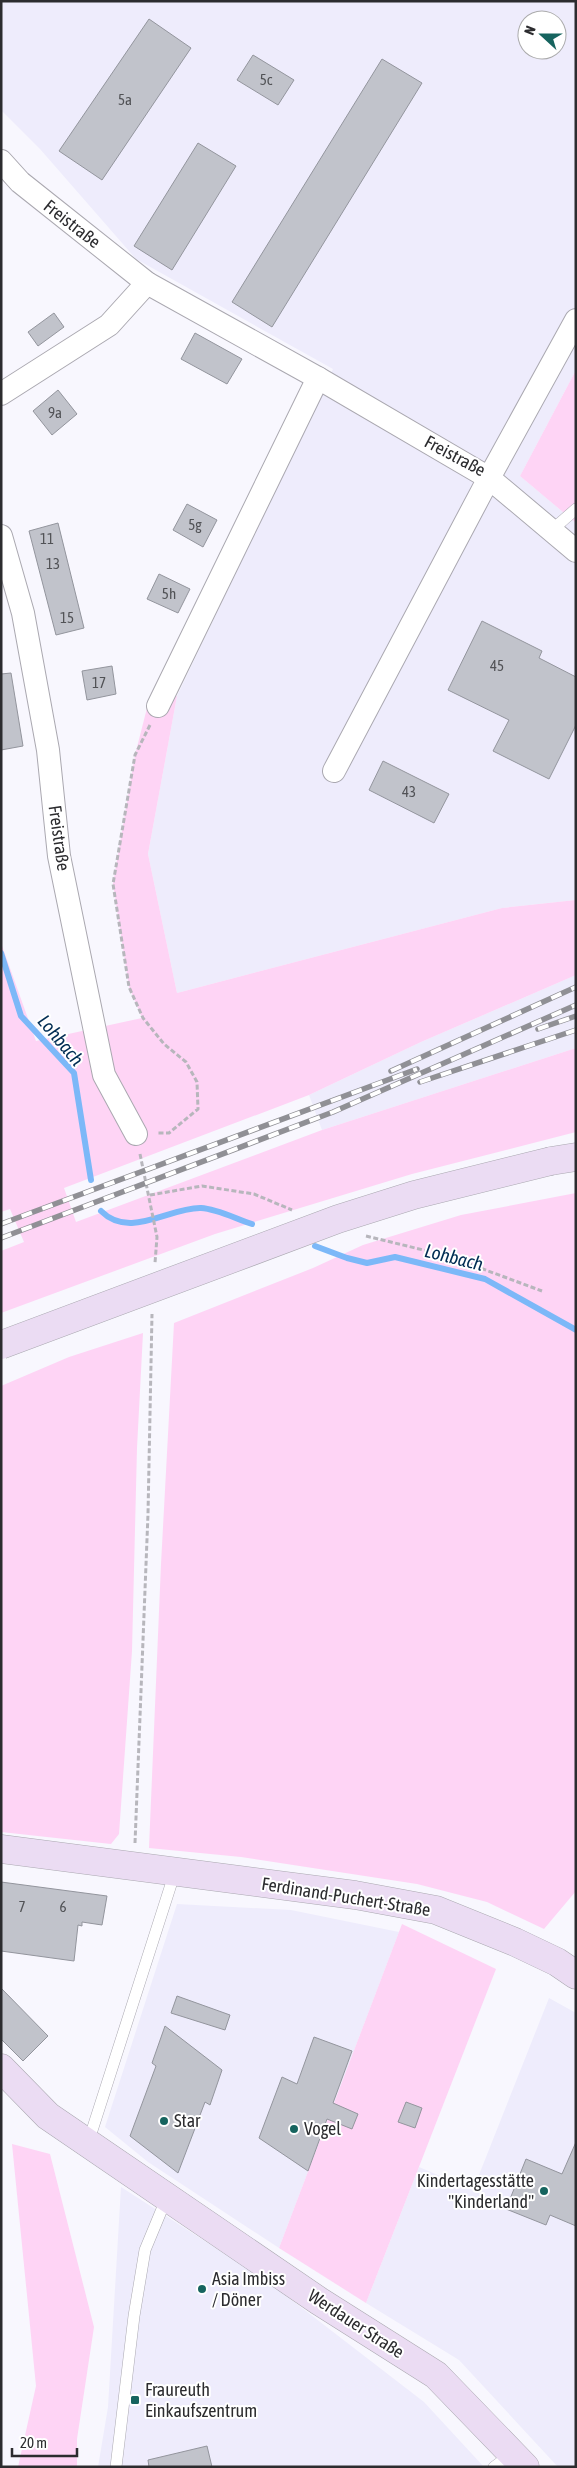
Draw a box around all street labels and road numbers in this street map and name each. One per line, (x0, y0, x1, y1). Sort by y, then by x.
street label: Freistraße (40, 195, 105, 252)
street label: Freistraße (421, 431, 489, 480)
street label: Freistraße (45, 804, 74, 872)
street label: Ferdinand-Puchert-Straße (260, 1873, 432, 1920)
street label: Werdauer Straße (304, 2285, 408, 2362)

